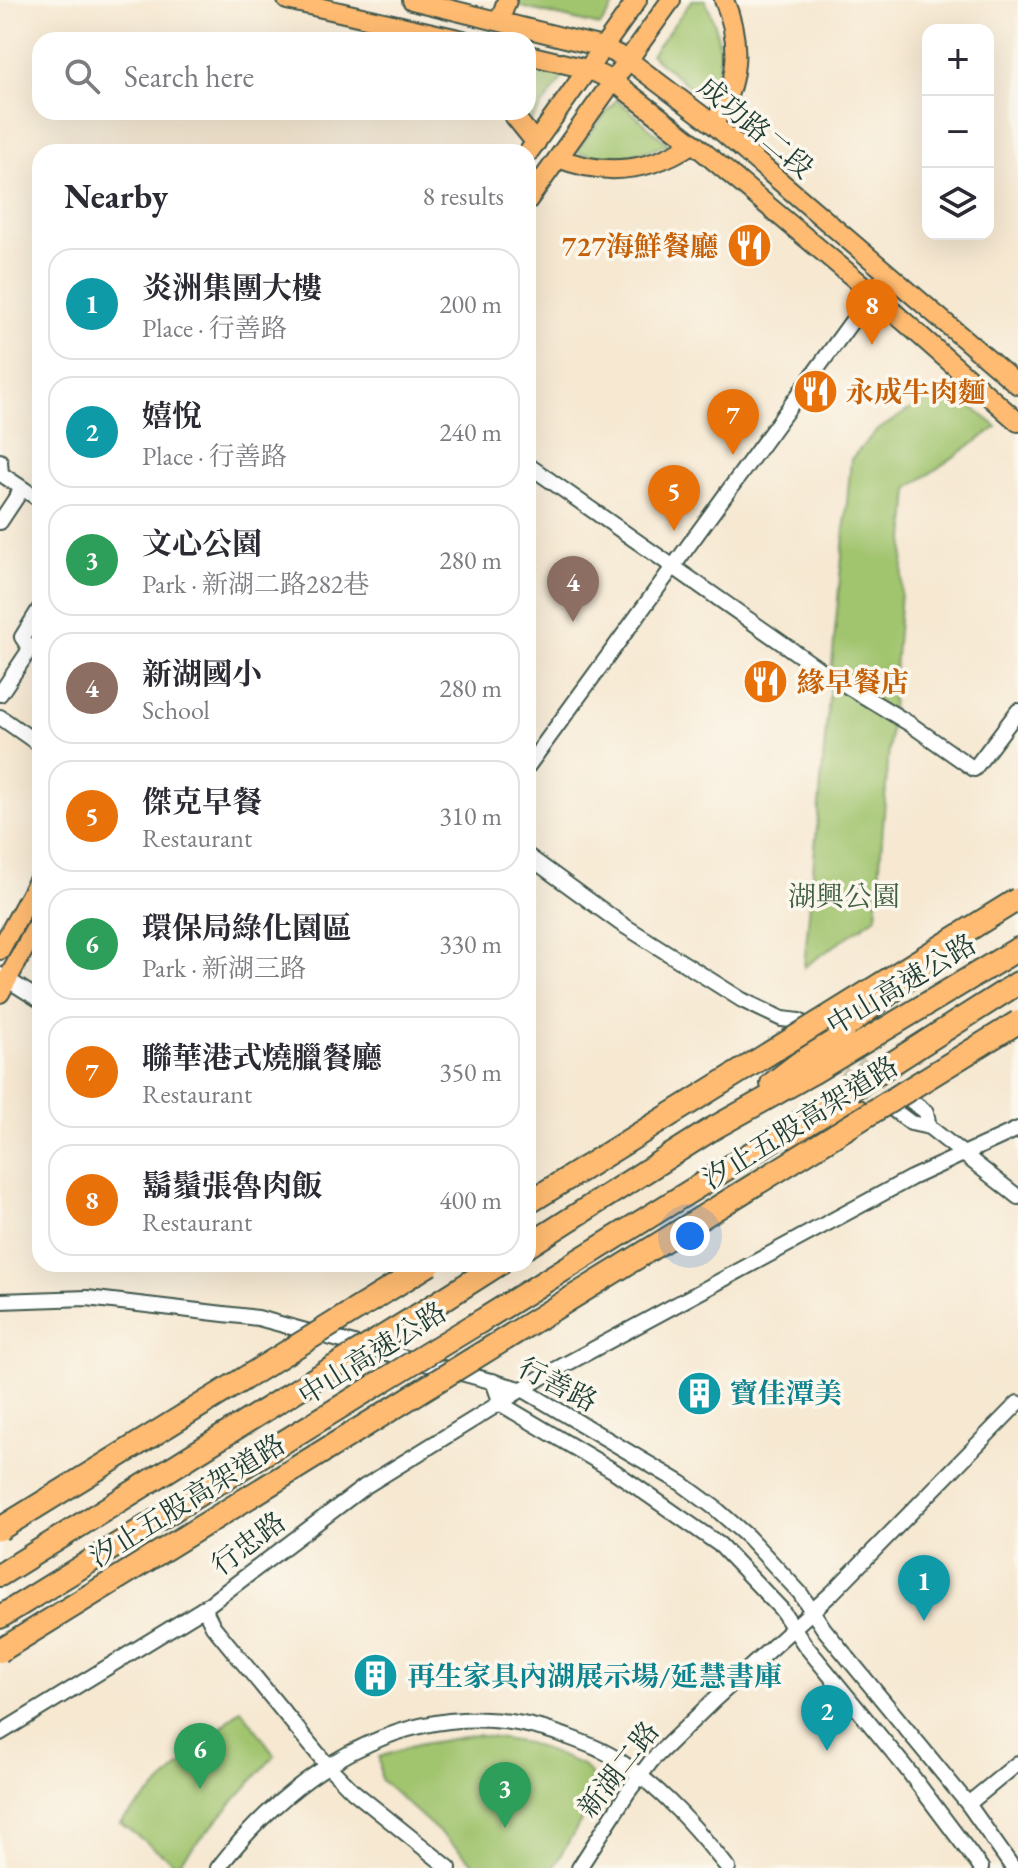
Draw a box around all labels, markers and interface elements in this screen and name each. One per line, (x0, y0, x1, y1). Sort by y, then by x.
map controls (922, 24, 994, 240)
button: + (922, 24, 994, 96)
search box (32, 32, 536, 120)
icon: search (60, 54, 104, 98)
text: Search here (124, 57, 254, 96)
street label: 成功路二段 (691, 68, 821, 186)
button: − (922, 96, 994, 168)
button: layers (922, 168, 994, 240)
text: Nearby (64, 174, 168, 218)
text: 8 results (423, 179, 504, 213)
restaurant icon: 727海鮮餐廳 (725, 222, 773, 270)
place label: 727海鮮餐廳 (562, 228, 718, 264)
text: 炎洲集團大樓 (142, 268, 322, 307)
pin: 8 (846, 279, 898, 345)
text: 1 (85, 287, 99, 321)
text: 200 m (439, 287, 502, 321)
text: Place · 行善路 (142, 311, 287, 345)
restaurant icon: 永成牛肉麵 (791, 368, 839, 416)
place label: 永成牛肉麵 (846, 374, 986, 410)
pin: 7 (707, 389, 759, 455)
text: 嬉悅 (142, 396, 202, 435)
text: 2 (85, 415, 99, 449)
text: 240 m (439, 415, 502, 449)
text: Place · 行善路 (142, 439, 287, 473)
pin: 5 (648, 465, 700, 531)
text: 文心公園 (142, 524, 262, 563)
text: 3 (85, 543, 99, 577)
text: 280 m (439, 543, 502, 577)
pin: 4 (547, 556, 599, 622)
text: Park · 新湖二路282巷 (142, 567, 369, 601)
text: 新湖國小 (142, 654, 262, 693)
restaurant icon: 緣早餐店 (742, 658, 790, 706)
place label: 緣早餐店 (797, 664, 909, 700)
text: 4 (85, 671, 99, 705)
text: 280 m (439, 671, 502, 705)
text: School (142, 693, 210, 727)
text: 傑克早餐 (142, 782, 262, 821)
text: 5 (85, 799, 99, 833)
text: 310 m (439, 799, 502, 833)
text: Restaurant (142, 821, 252, 855)
park label: 湖興公園 (788, 878, 900, 914)
text: 環保局綠化園區 (142, 908, 352, 947)
street label: 中山高速公路 (820, 925, 982, 1043)
text: 6 (85, 927, 99, 961)
text: 330 m (439, 927, 502, 961)
text: Park · 新湖三路 (142, 951, 306, 985)
text: 聯華港式燒臘餐廳 (142, 1038, 382, 1077)
street label: 汐止五股高架道路 (695, 1047, 905, 1197)
text: 7 (85, 1055, 99, 1089)
text: 350 m (439, 1055, 502, 1089)
text: Restaurant (142, 1077, 252, 1111)
text: 鬍鬚張魯肉飯 (142, 1166, 322, 1205)
text: 8 (85, 1183, 99, 1217)
text: 400 m (439, 1183, 502, 1217)
text: Restaurant (142, 1205, 252, 1239)
your location (670, 1216, 710, 1256)
street label: 中山高速公路 (291, 1293, 453, 1413)
street label: 行善路 (512, 1349, 604, 1419)
building icon: 寶佳潭美 (675, 1369, 723, 1417)
place label: 寶佳潭美 (730, 1375, 842, 1411)
street label: 汐止五股高架道路 (82, 1425, 292, 1575)
street label: 行忠路 (204, 1503, 292, 1583)
pin: 1 (898, 1555, 950, 1621)
building icon: 再生家具內湖展示場/延慧書庫 (352, 1652, 400, 1700)
place label: 再生家具內湖展示場/延慧書庫 (407, 1658, 782, 1694)
pin: 2 (801, 1685, 853, 1751)
street label: 新湖二路 (569, 1714, 667, 1824)
pin: 6 (174, 1723, 226, 1789)
pin: 3 (479, 1762, 531, 1828)

